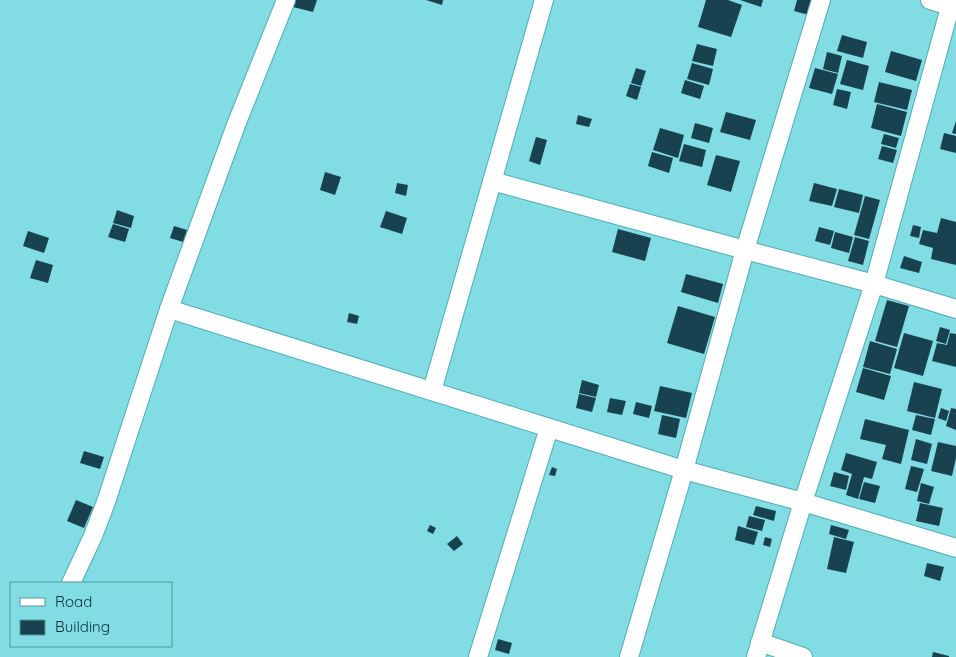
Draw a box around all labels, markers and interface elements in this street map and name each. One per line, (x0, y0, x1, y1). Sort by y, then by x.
legend (10, 582, 172, 647)
text: Road (55, 592, 92, 611)
text: Building (55, 617, 110, 636)

